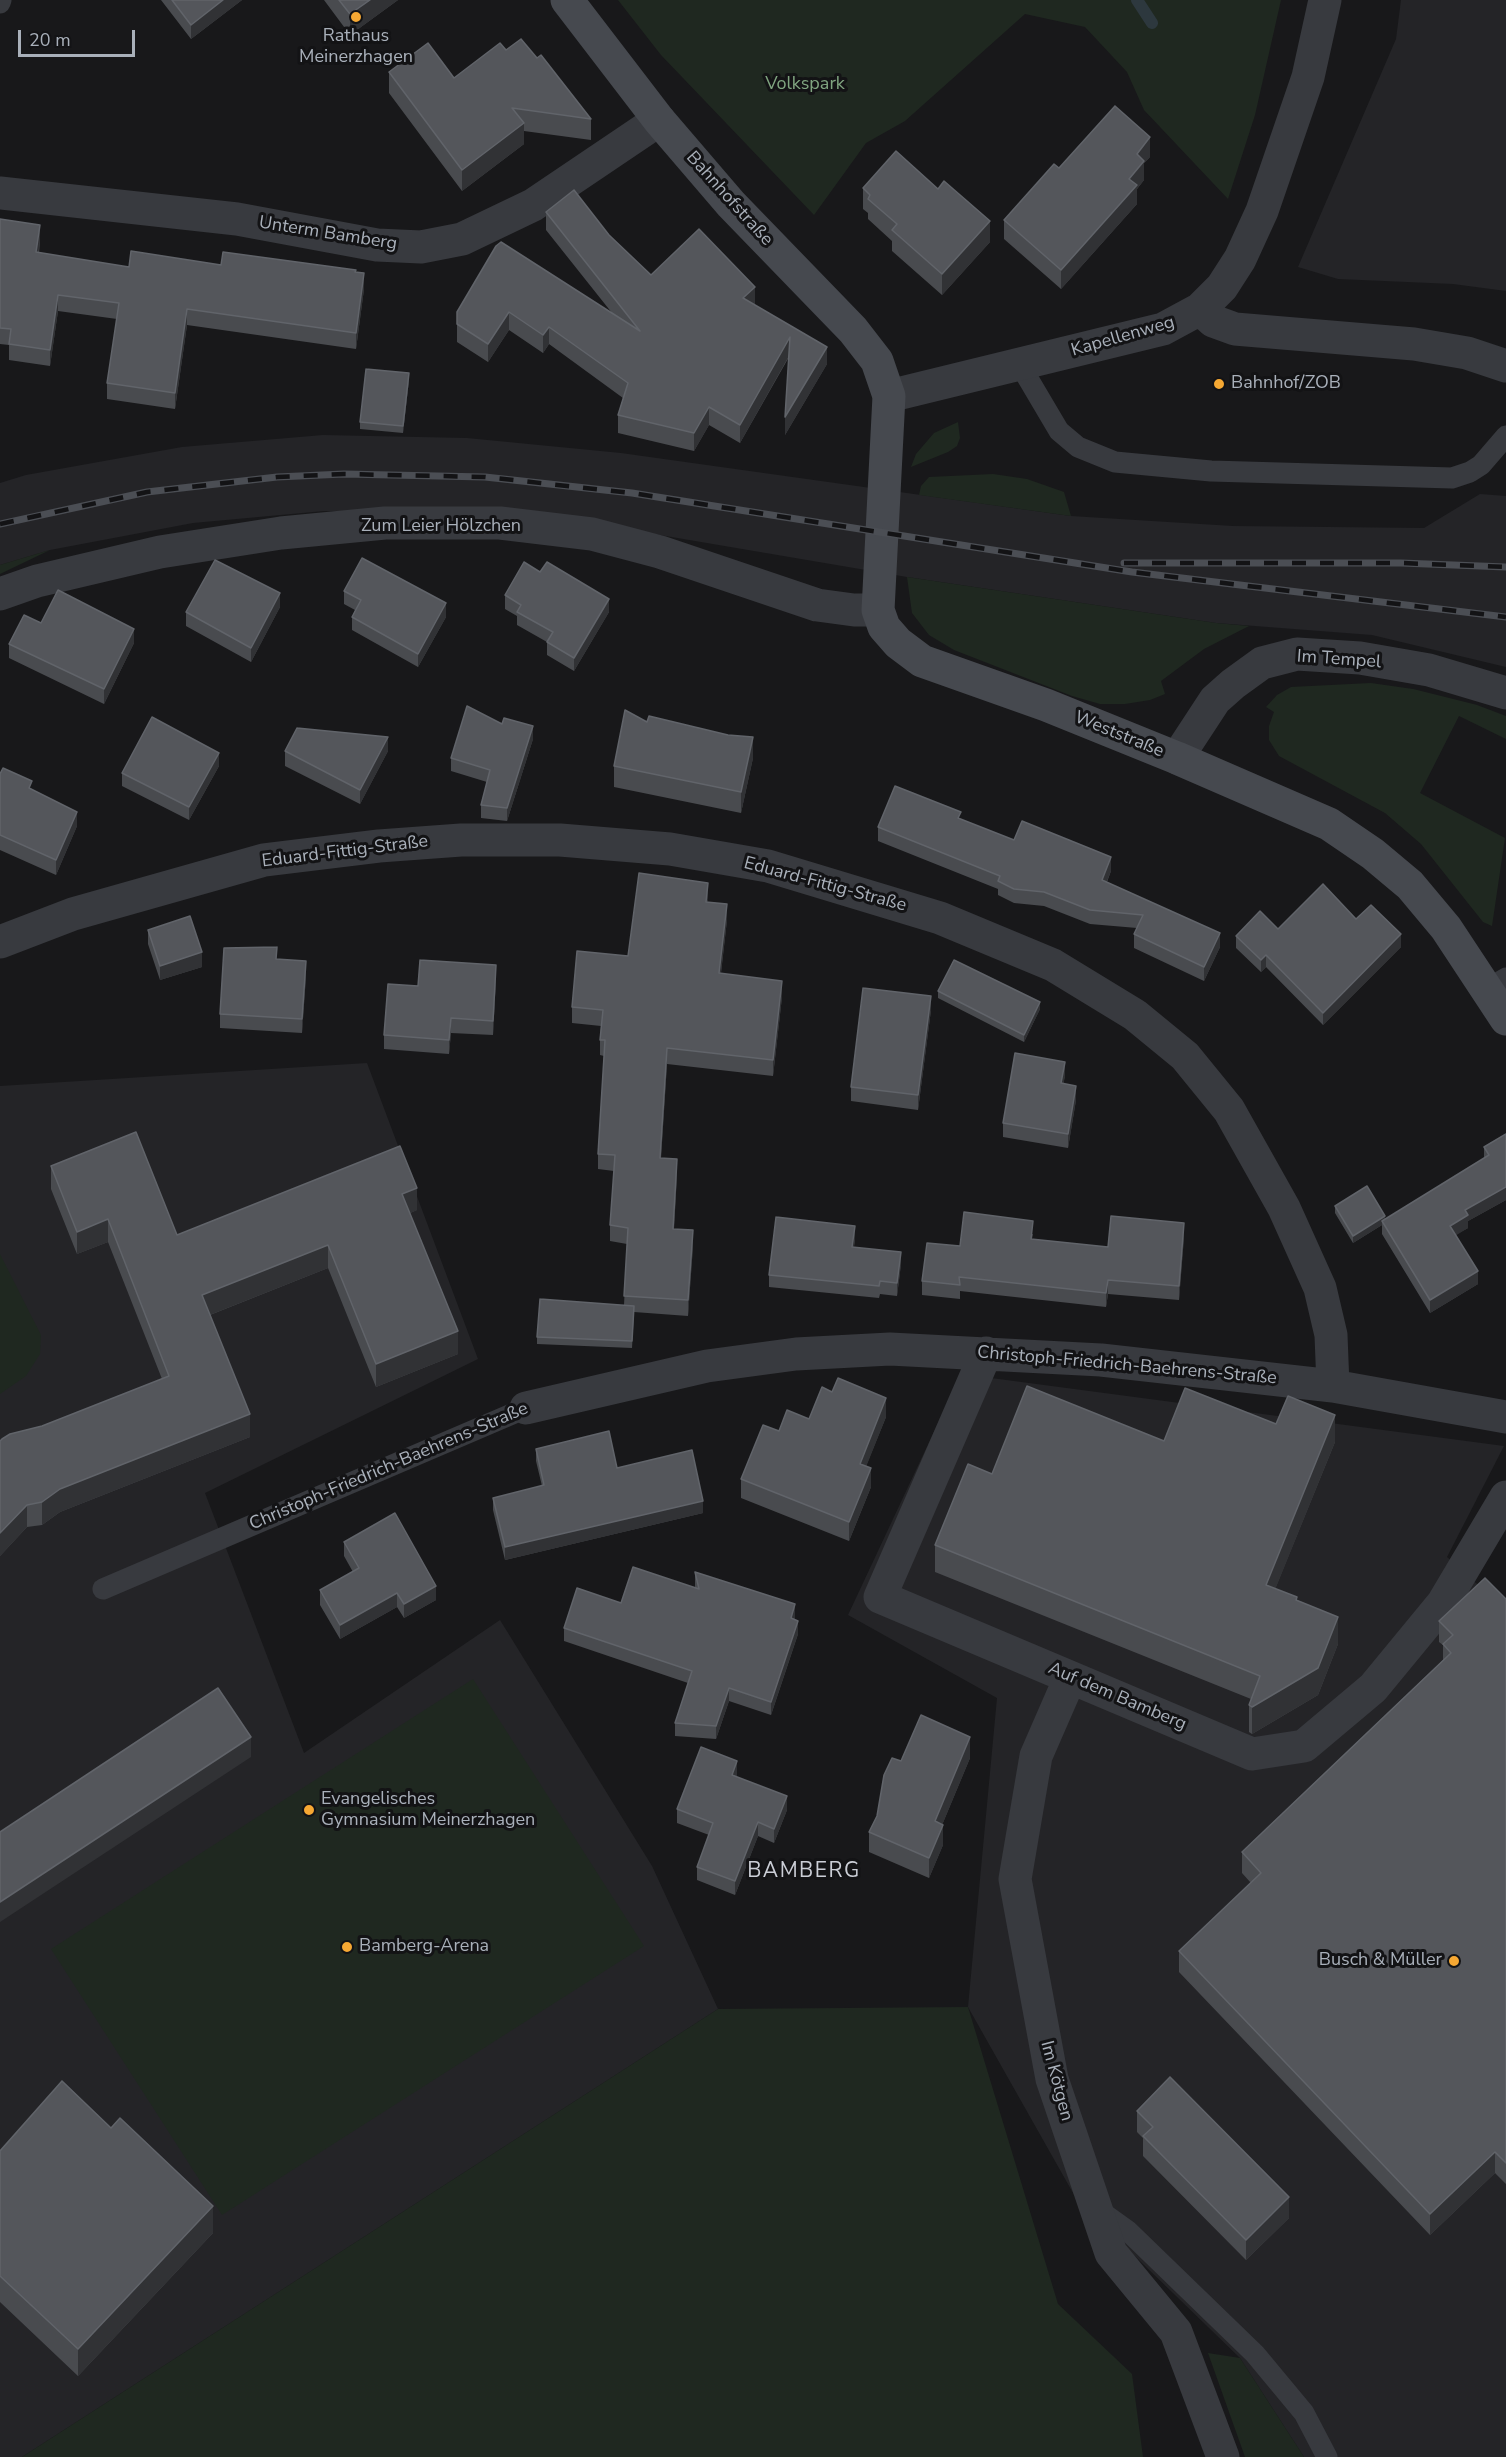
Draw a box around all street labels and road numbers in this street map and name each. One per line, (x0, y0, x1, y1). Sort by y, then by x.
street label: Bahnhofstraße (681, 147, 777, 251)
street label: Unterm Bamberg (257, 212, 399, 256)
street label: Kapellenweg (1069, 312, 1177, 362)
street label: Zum Leier Hölzchen (361, 516, 521, 538)
street label: Im Tempel (1296, 646, 1382, 674)
street label: Weststraße (1071, 707, 1167, 763)
street label: Eduard-Fittig-Straße (261, 831, 429, 873)
street label: Eduard-Fittig-Straße (741, 853, 909, 917)
street label: Christoph-Friedrich-Baehrens-Straße (976, 1342, 1278, 1390)
street label: Christoph-Friedrich-Baehrens-Straße (246, 1398, 532, 1536)
street label: Auf dem Bamberg (1045, 1658, 1189, 1736)
street label: Im Kötgen (1035, 2039, 1077, 2123)

